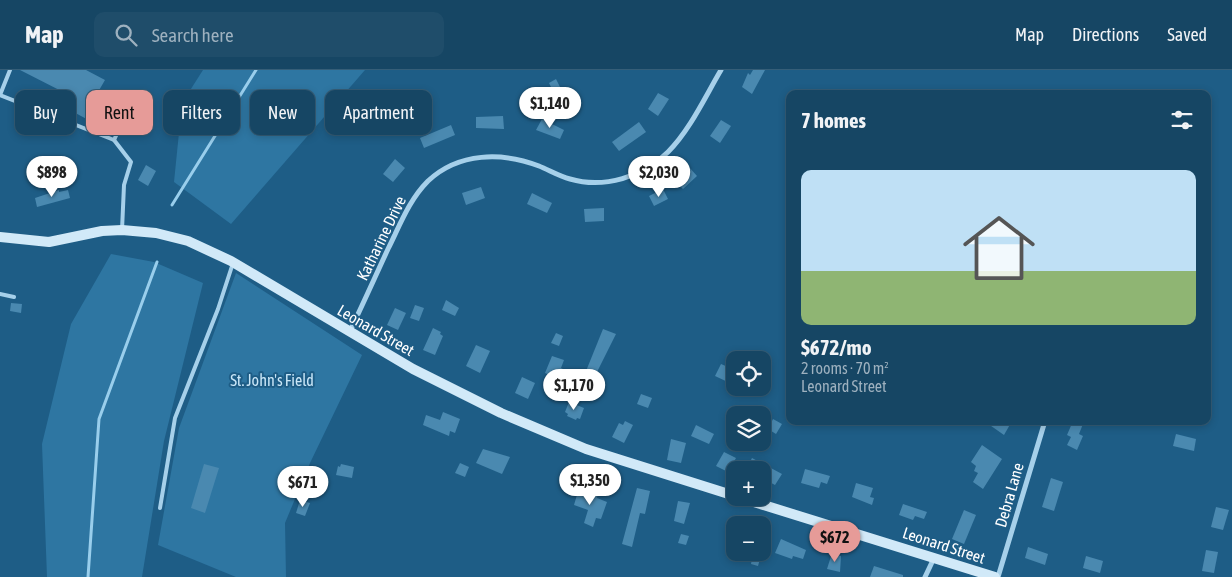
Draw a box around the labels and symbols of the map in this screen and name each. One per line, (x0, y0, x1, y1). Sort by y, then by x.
pin: $1,140 (509, 87, 591, 129)
pin: $898 (22, 156, 82, 198)
pin: $2,030 (618, 156, 700, 198)
street label: Katharine Drive (353, 193, 409, 283)
street label: Leonard Street (334, 301, 418, 359)
pin: $1,170 (533, 368, 615, 411)
park label: St. John's Field (230, 371, 314, 389)
street label: Debra Lane (991, 461, 1027, 529)
pin: $1,350 (549, 464, 631, 506)
pin: $671 (273, 466, 333, 508)
pin: $672 (805, 520, 865, 563)
street label: Leonard Street (900, 523, 988, 567)

